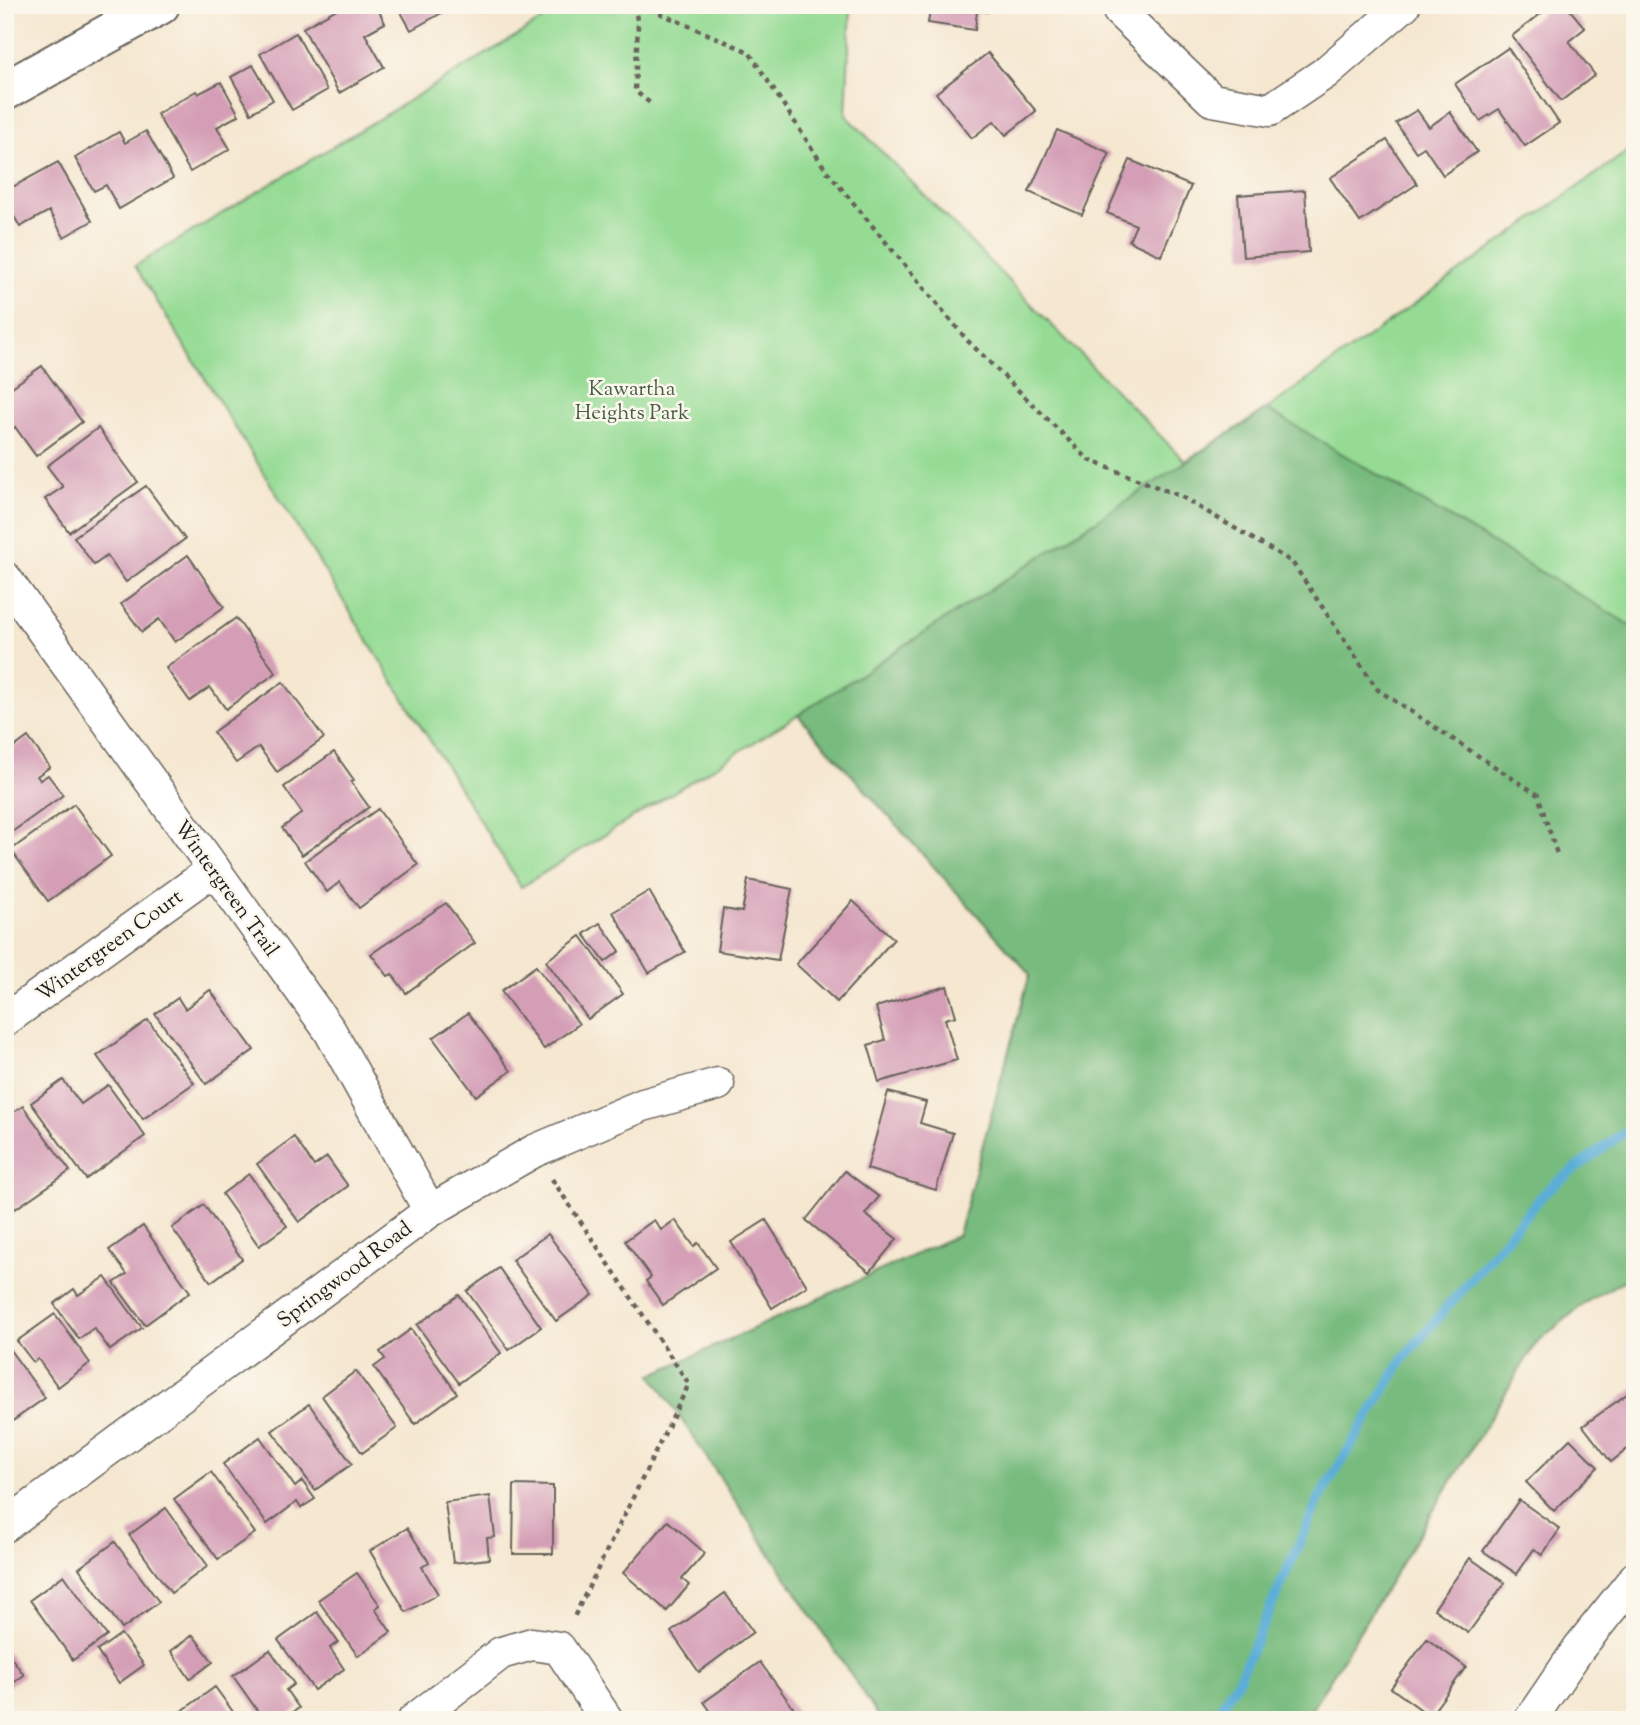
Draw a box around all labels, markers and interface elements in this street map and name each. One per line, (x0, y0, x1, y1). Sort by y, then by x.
park label: Kawartha Heights Park (575, 375, 690, 429)
street label: Wintergreen Trail (166, 815, 285, 964)
street label: Wintergreen Court (31, 883, 190, 1010)
street label: Springwood Road (271, 1215, 419, 1336)

